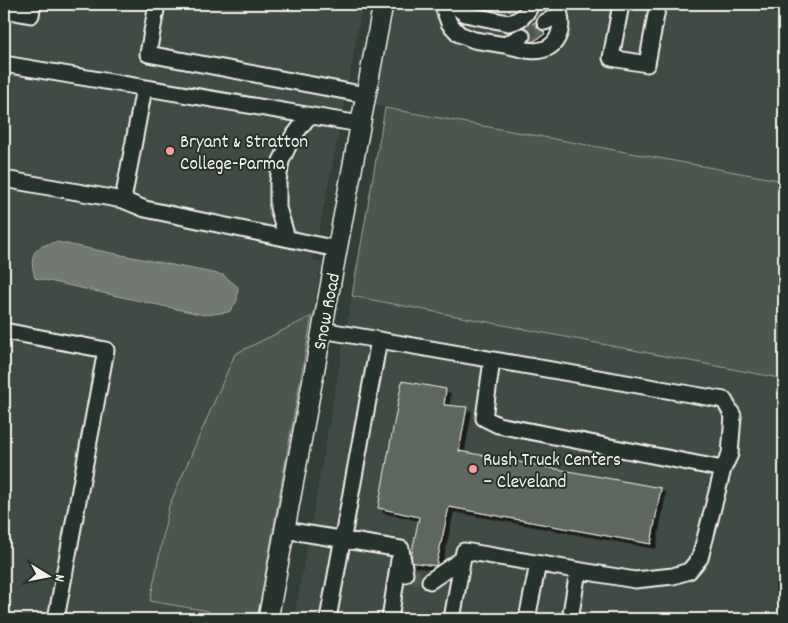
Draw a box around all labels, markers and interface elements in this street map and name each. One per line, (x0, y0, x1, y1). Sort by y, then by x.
place label: Bryant & Stratton College-Parma (180, 130, 308, 179)
marker: Bryant & Stratton College-Parma (164, 145, 176, 157)
street label: Snow Road (308, 271, 349, 352)
place label: Rush Truck Centers – Cleveland (483, 448, 621, 497)
marker: Rush Truck Centers – Cleveland (467, 463, 479, 475)
north arrow (22, 550, 72, 600)
text: N (48, 573, 69, 583)

